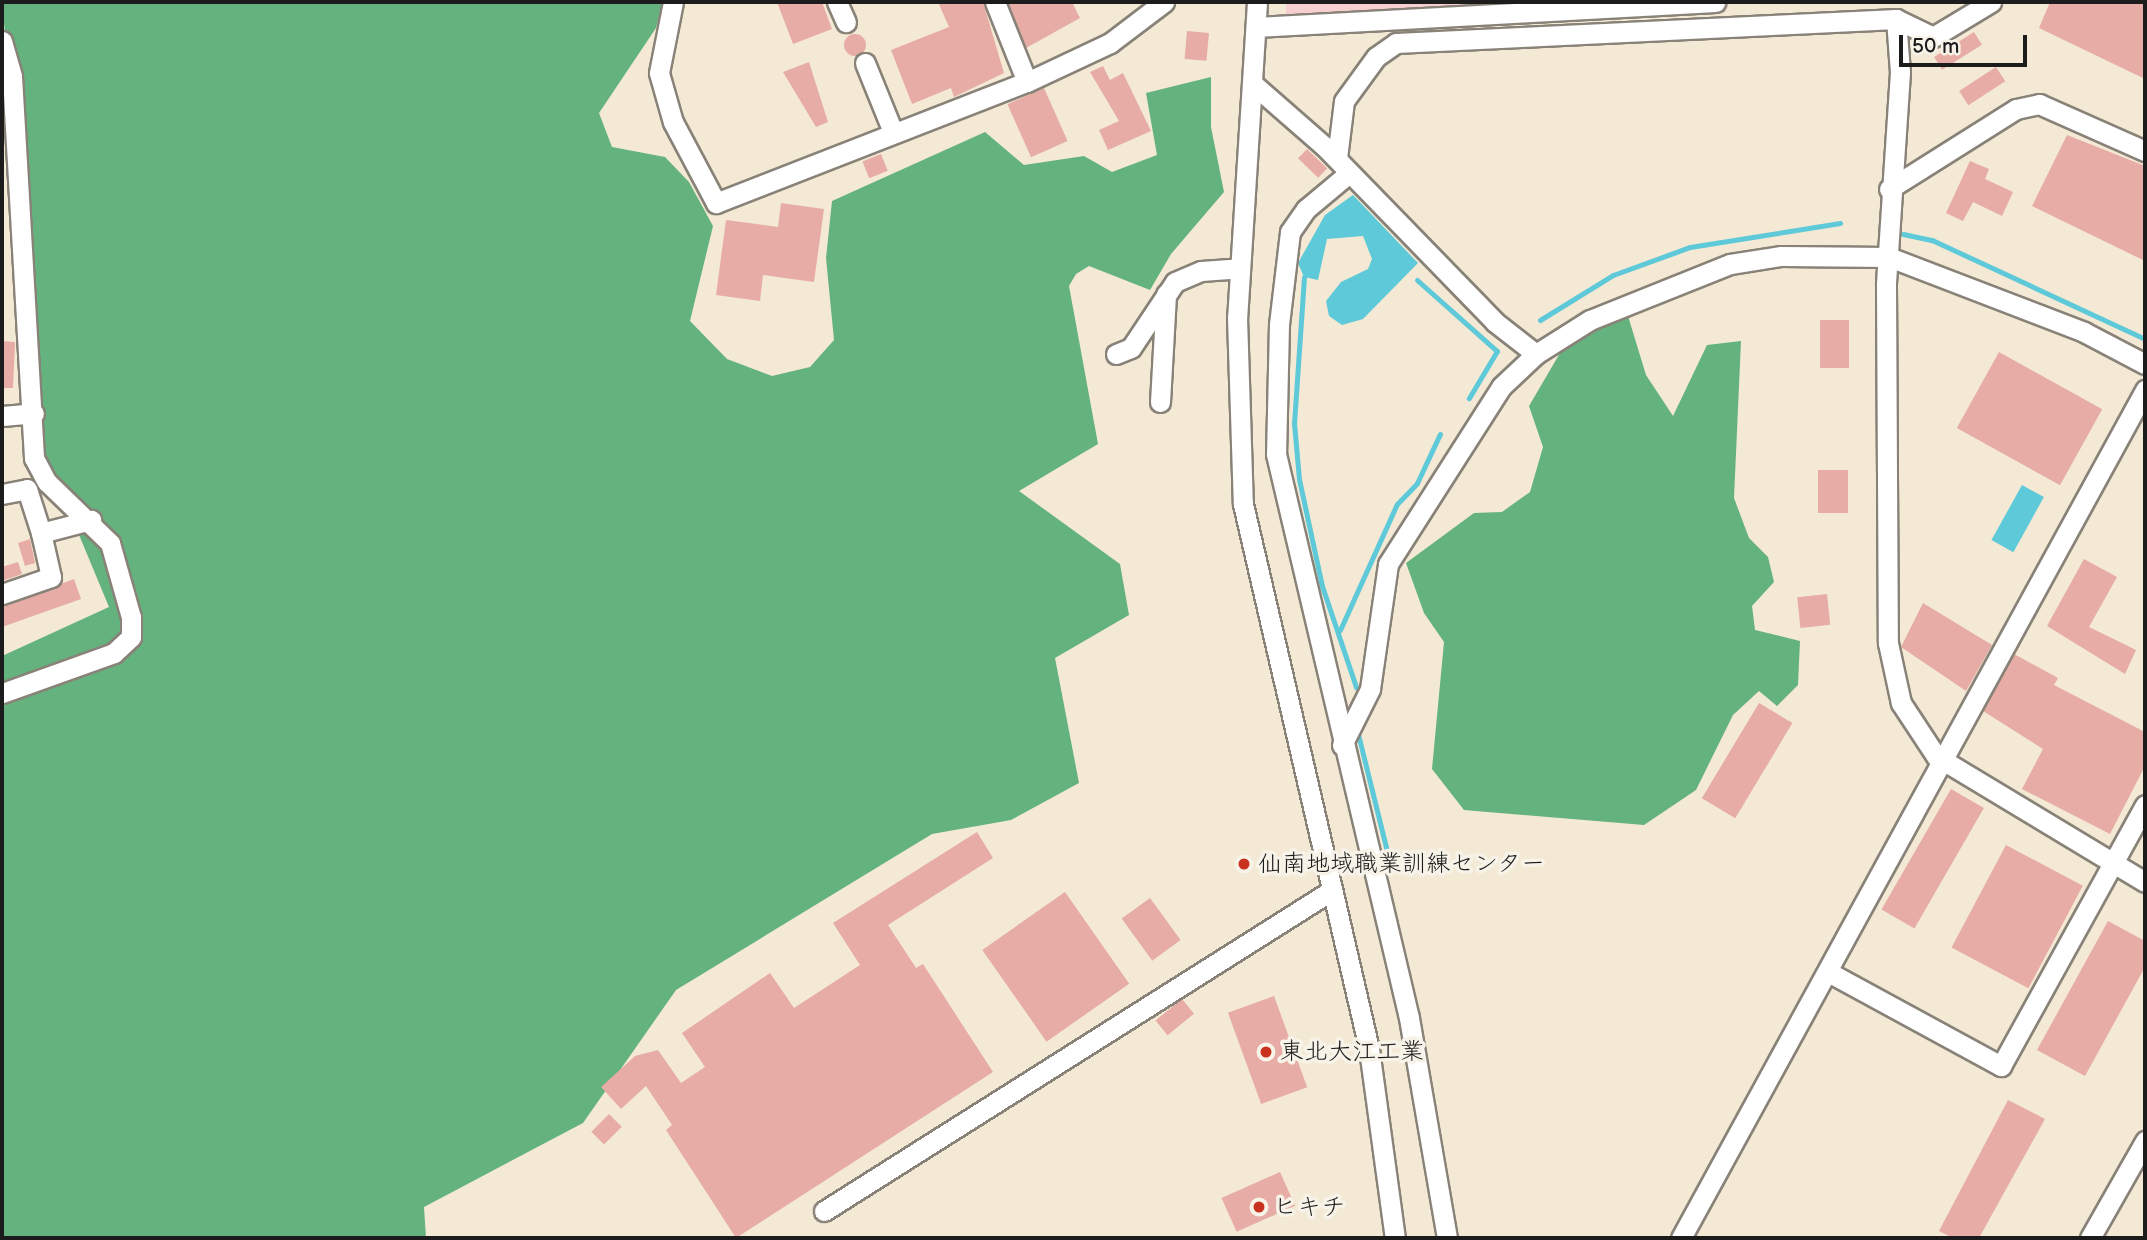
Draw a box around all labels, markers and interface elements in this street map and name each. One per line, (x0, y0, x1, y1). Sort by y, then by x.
scale bar (1902, 21, 2030, 65)
text: 50 m (1912, 34, 1959, 59)
place label: 仙南地域職業訓練センター (1258, 850, 1546, 878)
marker: 仙南地域職業訓練センター (1236, 856, 1252, 872)
place label: 東北大江工業 (1280, 1038, 1424, 1066)
marker: 東北大江工業 (1258, 1044, 1274, 1060)
place label: ヒキチ (1273, 1193, 1345, 1221)
marker: ヒキチ (1251, 1199, 1267, 1215)

